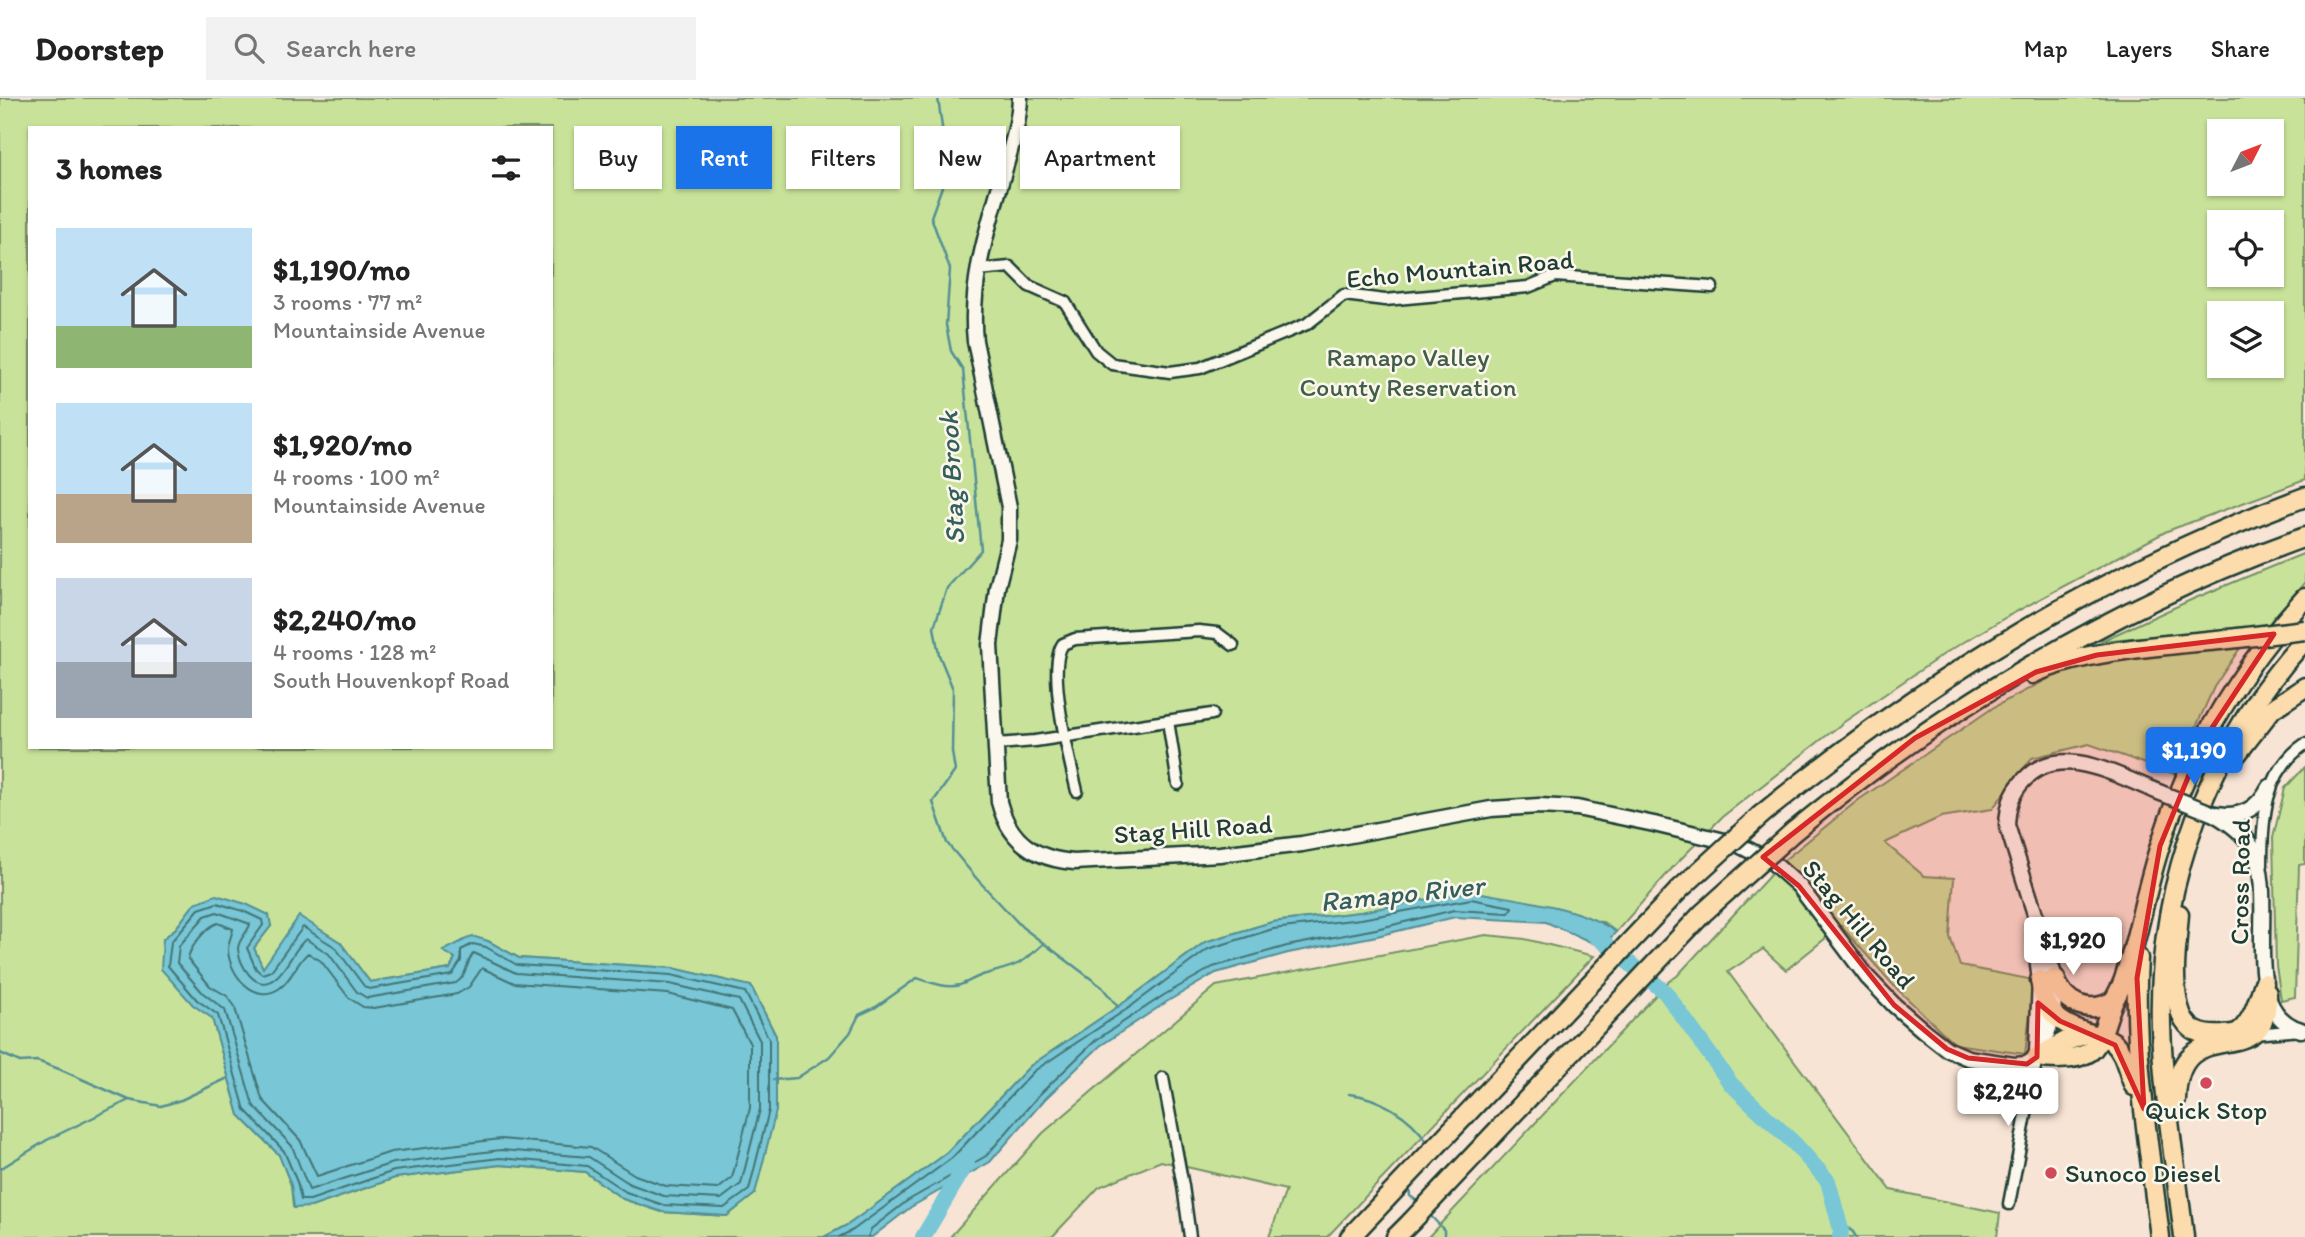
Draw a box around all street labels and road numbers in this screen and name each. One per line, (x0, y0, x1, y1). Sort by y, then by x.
street label: Echo Mountain Road (1345, 243, 1575, 295)
street label: Stag Hill Road (1113, 807, 1273, 851)
street label: Cross Road (2223, 818, 2257, 945)
street label: Stag Hill Road (1796, 853, 1922, 995)

